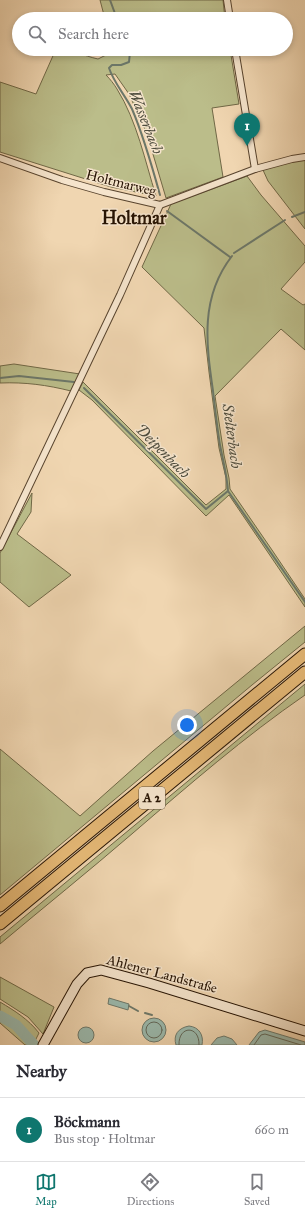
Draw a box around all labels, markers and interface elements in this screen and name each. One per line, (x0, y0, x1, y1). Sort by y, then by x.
search box (12, 12, 293, 56)
icon: search (26, 23, 48, 45)
text: Search here (58, 25, 129, 43)
water label: Wasserbach (125, 88, 167, 157)
pin: 1 (234, 113, 260, 146)
street label: Holtmarweg (84, 166, 159, 200)
district label: Holtmar (101, 207, 168, 229)
water label: Stelterbach (218, 401, 246, 470)
water label: Deipenbach (131, 420, 194, 483)
your location (177, 715, 197, 735)
road number: A 2 (139, 787, 165, 809)
street label: Ahlener Landstraße (104, 951, 219, 997)
text: Nearby (16, 1061, 67, 1082)
text: Böckmann (54, 1113, 120, 1131)
text: 1 (26, 1122, 32, 1138)
text: 660 m (254, 1122, 289, 1138)
text: Bus stop · Holtmar (54, 1131, 155, 1147)
tab: Map (35, 1171, 57, 1208)
tab: Directions (127, 1171, 174, 1208)
tab: Saved (244, 1171, 270, 1208)

